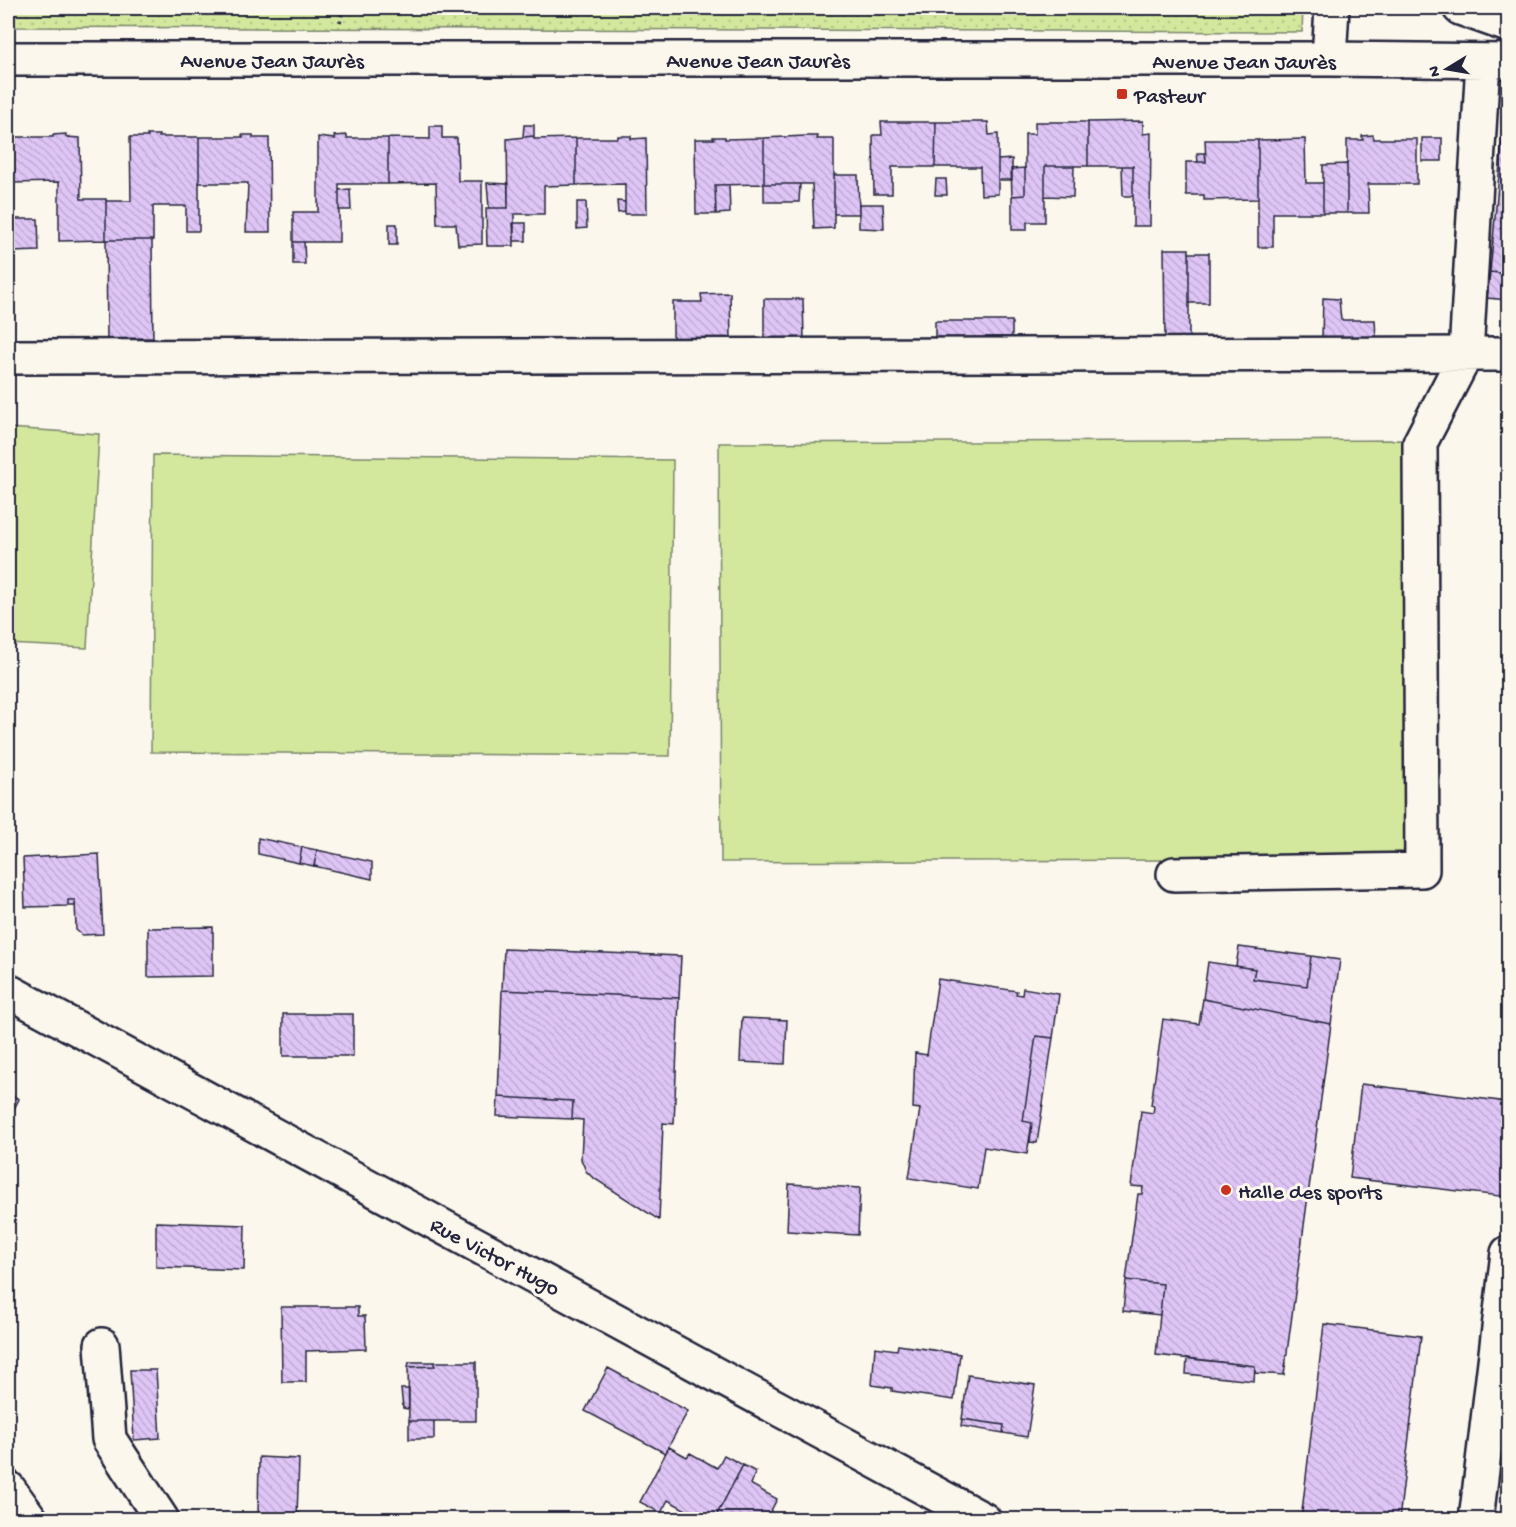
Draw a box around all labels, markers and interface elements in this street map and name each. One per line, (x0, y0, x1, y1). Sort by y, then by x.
north arrow (1417, 39, 1477, 99)
street label: Avenue Jean Jaurès (180, 50, 365, 76)
street label: Avenue Jean Jaurès (666, 50, 851, 76)
street label: Avenue Jean Jaurès (1152, 51, 1337, 77)
text: N (1425, 64, 1446, 78)
place label: Pasteur (1133, 85, 1207, 111)
marker: Pasteur (1115, 87, 1129, 101)
place label: Halle des sports (1238, 1181, 1383, 1207)
marker: Halle des sports (1219, 1183, 1233, 1197)
street label: Rue Victor Hugo (425, 1213, 563, 1304)

